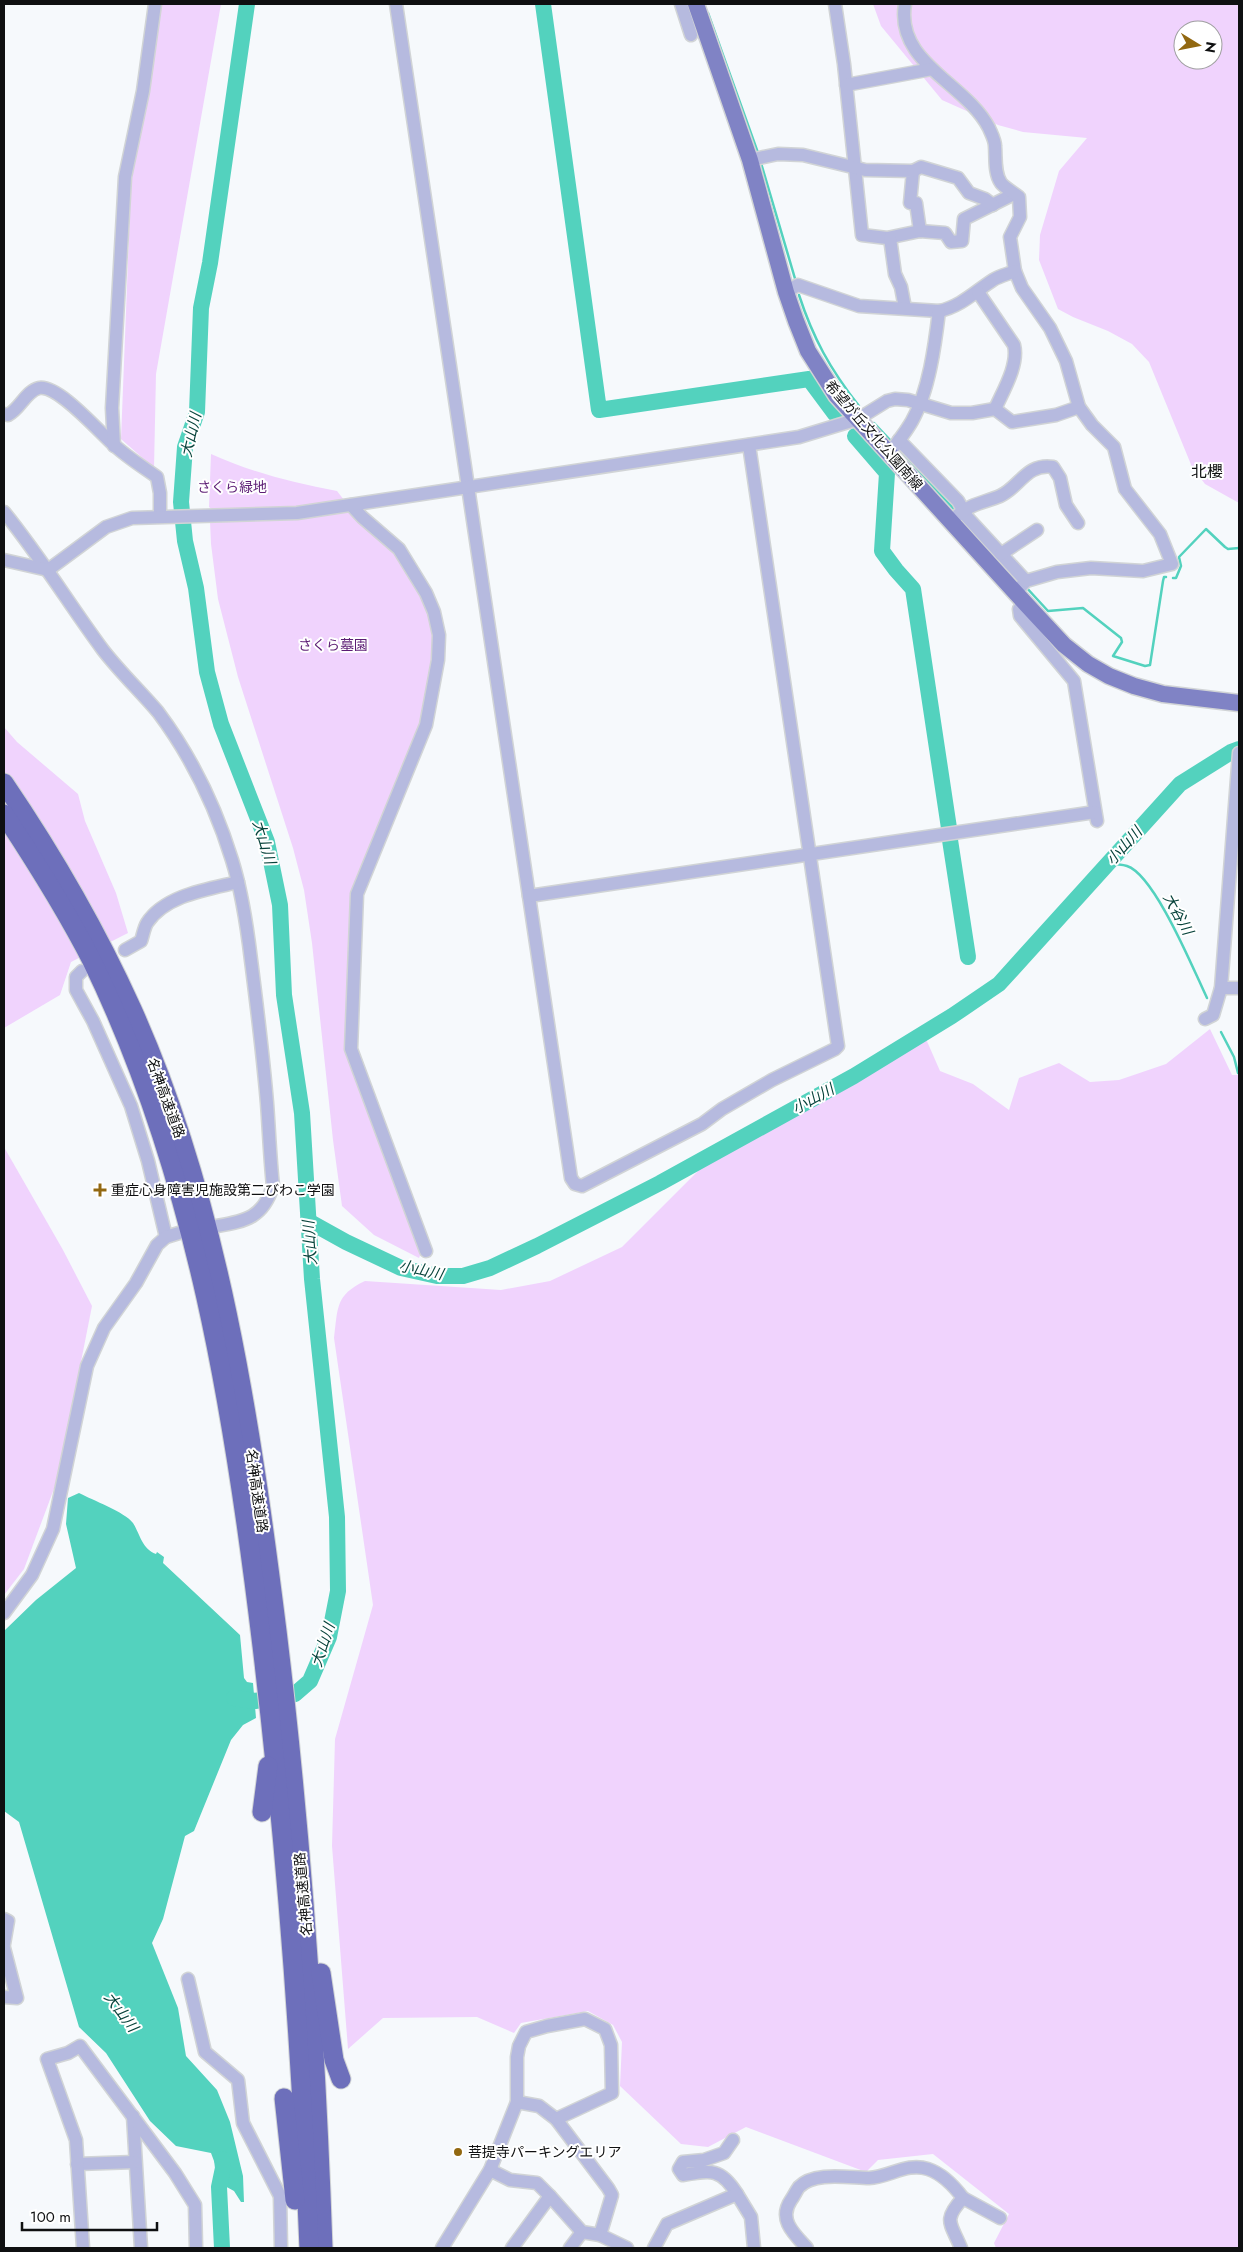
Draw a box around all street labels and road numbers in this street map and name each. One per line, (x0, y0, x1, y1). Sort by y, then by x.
street label: 希望が丘文化公園南線 (821, 376, 927, 494)
street label: 名神高速道路 (142, 1055, 190, 1141)
street label: 名神高速道路 (241, 1448, 273, 1534)
street label: 名神高速道路 (289, 1851, 317, 1937)

